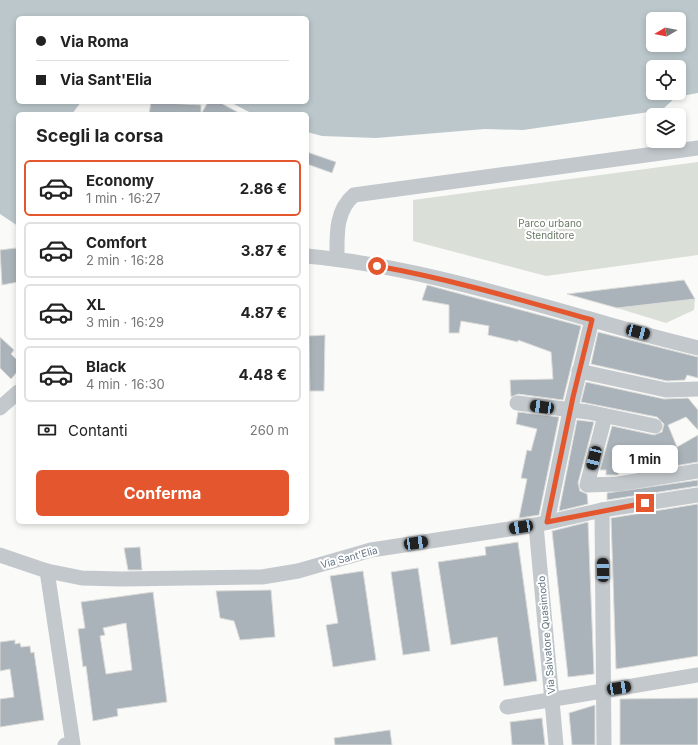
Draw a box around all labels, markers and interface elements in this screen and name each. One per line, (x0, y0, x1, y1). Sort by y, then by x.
north arrow (646, 12, 686, 52)
map controls (646, 12, 686, 148)
text: Via Roma (60, 32, 129, 51)
button: locate (646, 60, 686, 100)
text: Via Sant'Elia (60, 70, 152, 89)
button: layers (646, 108, 686, 148)
text: Scegli la corsa (36, 125, 164, 146)
icon: car (38, 170, 74, 206)
text: Economy (86, 171, 154, 190)
text: 2.86 € (240, 179, 287, 198)
text: 1 min · 16:27 (86, 190, 161, 206)
park label: Parco urbano Stenditore (518, 217, 582, 241)
icon: car (38, 232, 74, 268)
text: Comfort (86, 233, 147, 252)
text: 3.87 € (241, 241, 287, 260)
text: 2 min · 16:28 (86, 252, 164, 268)
route start (368, 257, 386, 275)
icon: car (38, 294, 74, 330)
text: XL (86, 295, 106, 314)
text: 4.87 € (240, 303, 287, 322)
text: 3 min · 16:29 (86, 314, 164, 330)
car (625, 323, 651, 341)
icon: car (38, 356, 74, 392)
text: Black (86, 357, 126, 376)
text: 4.48 € (239, 365, 287, 384)
text: 4 min · 16:30 (86, 376, 165, 392)
car (529, 399, 555, 415)
icon: cash (36, 419, 58, 441)
text: Contanti (68, 421, 128, 440)
text: 260 m (250, 422, 289, 438)
car (585, 445, 603, 471)
callout: 1 min (612, 445, 678, 473)
text: 1 min (629, 451, 661, 467)
button: Conferma (36, 470, 289, 516)
route end (636, 494, 654, 512)
car (508, 519, 534, 535)
car (403, 535, 429, 551)
street label: Via Sant'Elia (319, 544, 379, 570)
car (597, 558, 609, 582)
street label: Via Salvatore Quasimodo (535, 575, 557, 695)
car (606, 680, 632, 696)

